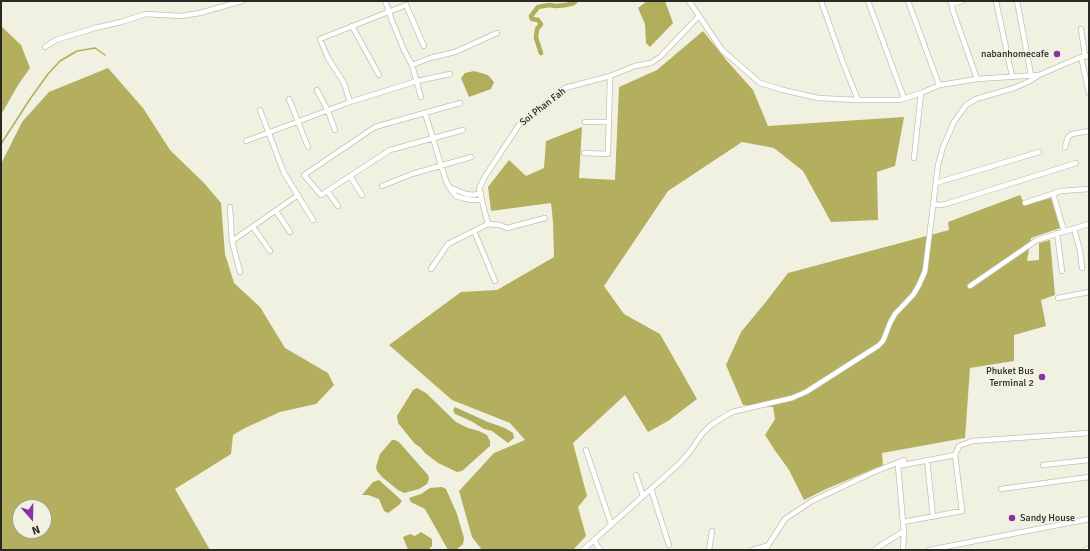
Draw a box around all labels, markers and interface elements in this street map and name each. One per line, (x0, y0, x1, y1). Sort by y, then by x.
place label: nabanhomecafe (981, 48, 1049, 60)
marker: nabanhomecafe (1052, 49, 1062, 59)
street label: Soi Phan Fah (518, 85, 568, 129)
place label: Phuket Bus Terminal 2 (986, 365, 1034, 388)
marker: Phuket Bus Terminal 2 (1037, 372, 1047, 382)
north arrow (12, 499, 52, 539)
place label: Sandy House (1020, 512, 1075, 524)
marker: Sandy House (1007, 513, 1017, 523)
text: N (30, 522, 42, 537)

